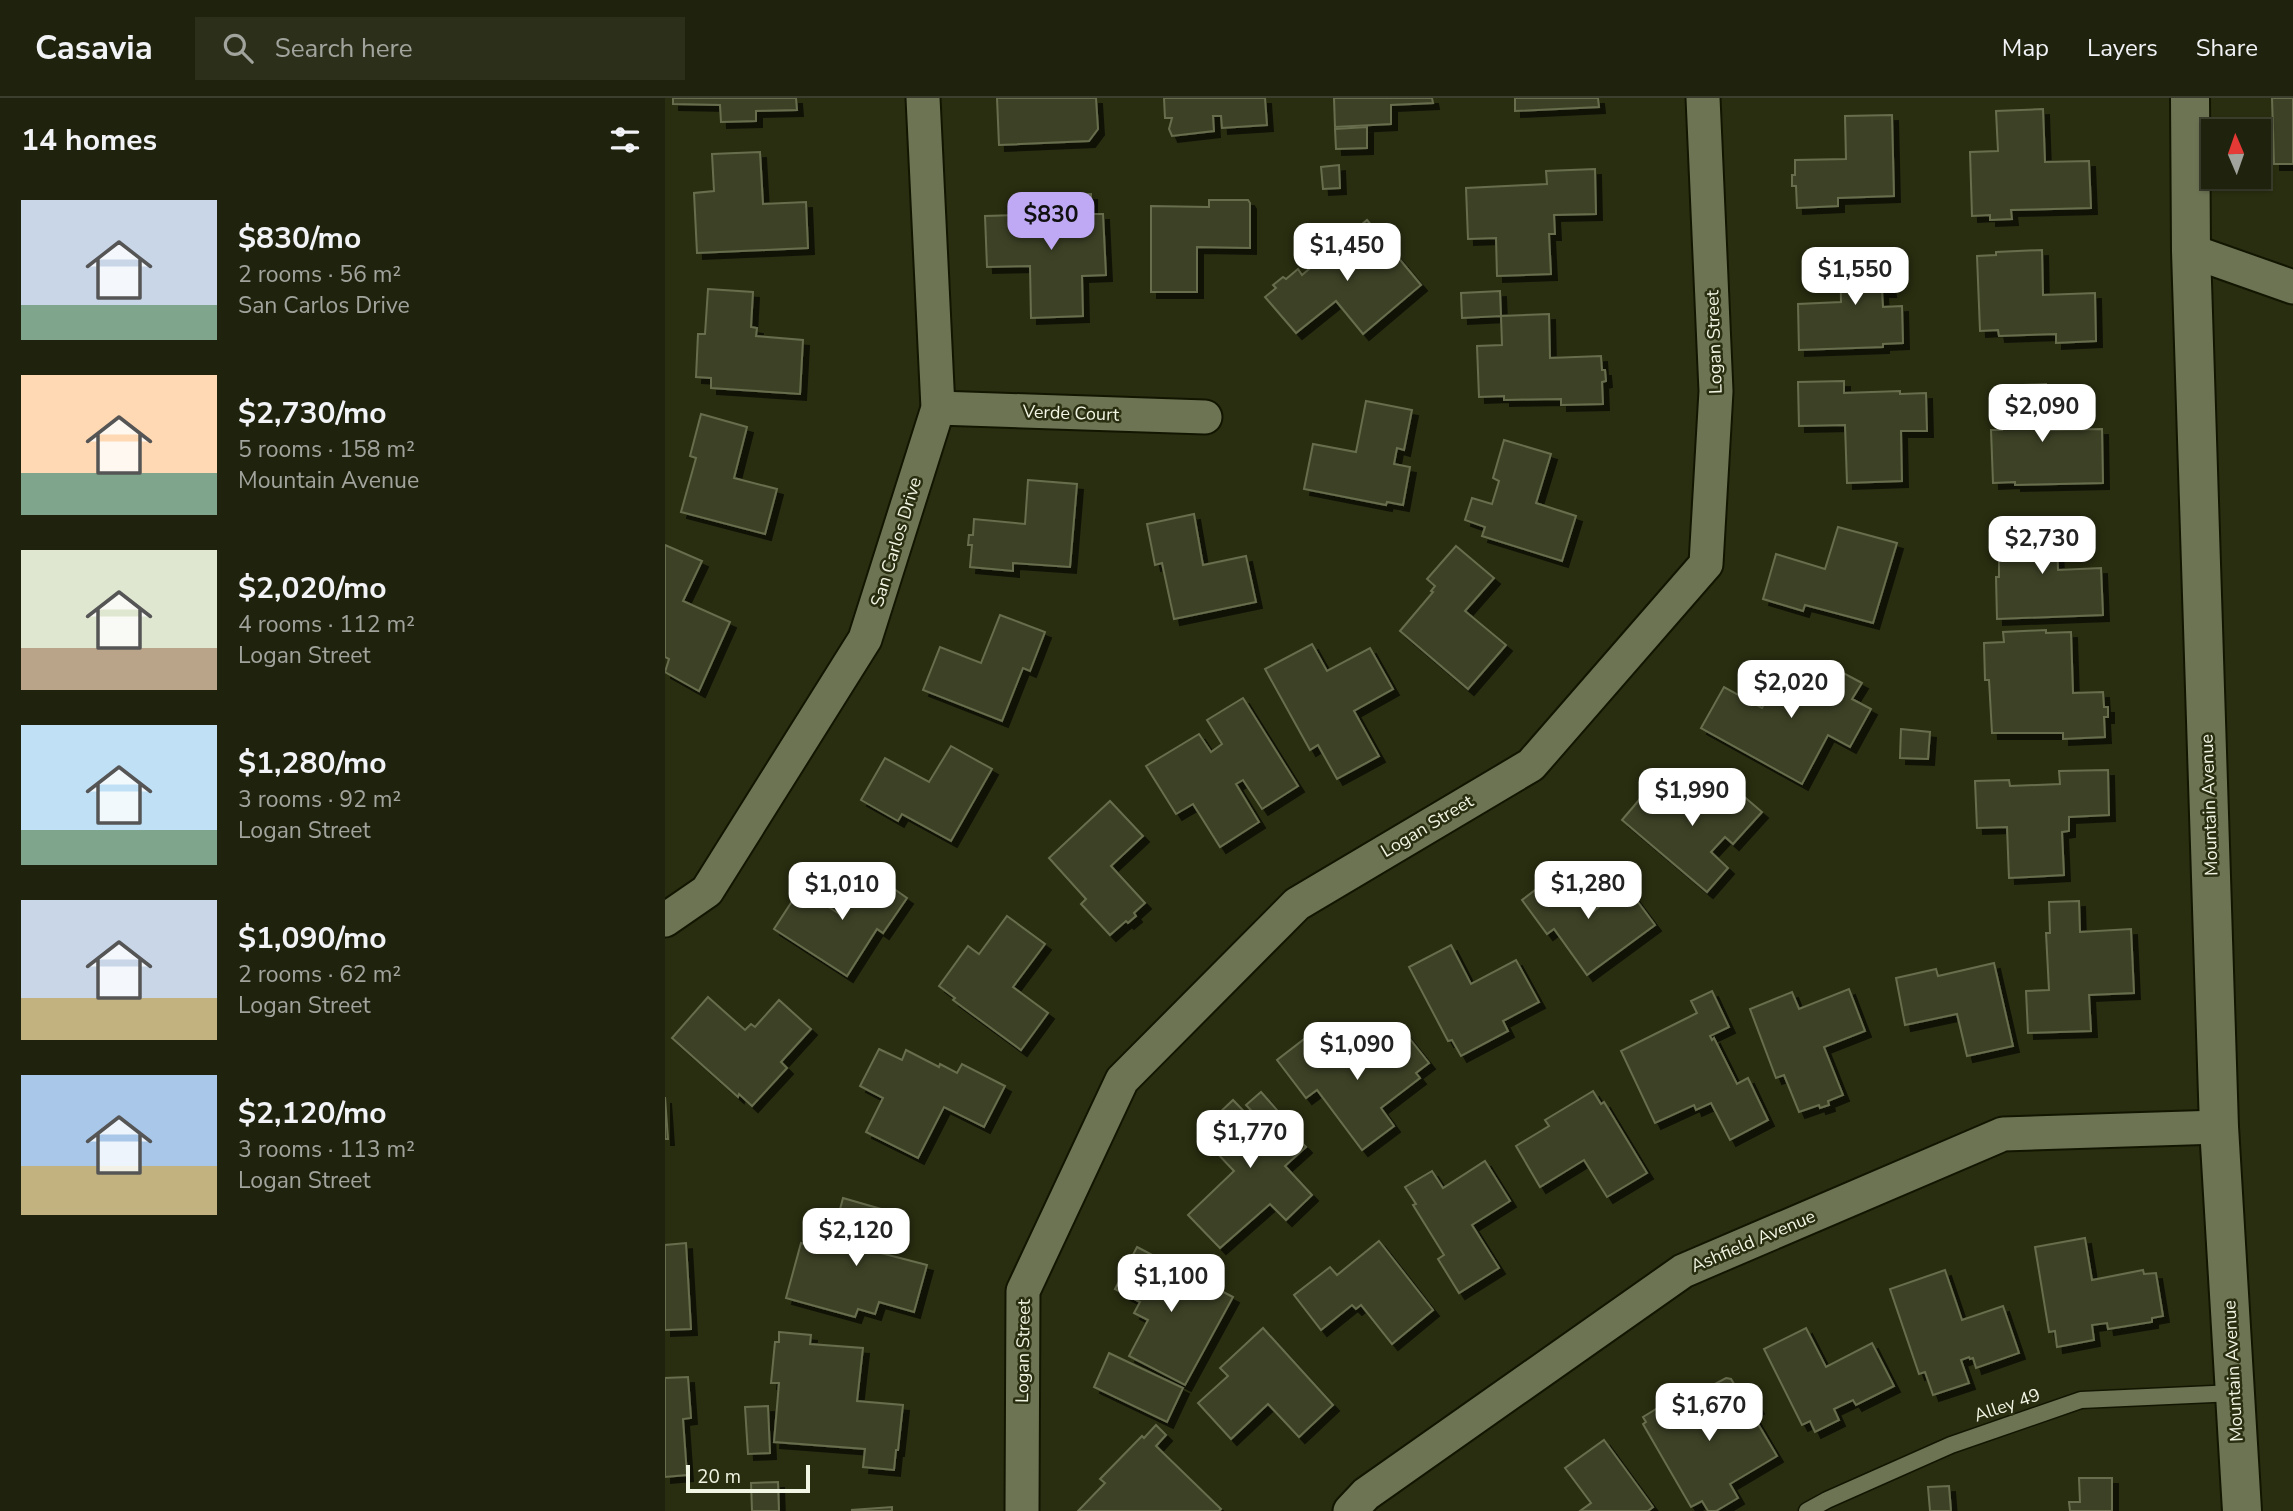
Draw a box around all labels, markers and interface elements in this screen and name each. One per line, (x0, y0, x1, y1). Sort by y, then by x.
search box (195, 17, 685, 80)
text: Casavia (35, 26, 153, 71)
icon: search (219, 29, 257, 67)
text: Search here (275, 31, 413, 66)
text: Map (2002, 32, 2049, 64)
text: Layers (2087, 32, 2158, 64)
text: Share (2196, 32, 2258, 64)
north arrow (2201, 119, 2271, 189)
map controls (2201, 119, 2271, 189)
text: 14 homes (21, 120, 157, 161)
icon: filters (606, 121, 644, 159)
pin: $830 (1010, 192, 1092, 252)
text: $830 (1023, 199, 1079, 230)
text: $830/mo (238, 218, 361, 259)
pin: $1,450 (1290, 223, 1404, 283)
icon: home (77, 228, 161, 312)
text: $1,450 (1310, 230, 1384, 261)
pin: $1,550 (1798, 248, 1912, 307)
text: $1,550 (1818, 254, 1892, 285)
text: 2 rooms · 56 m² (238, 259, 401, 290)
street label: Logan Street (1700, 289, 1728, 394)
text: San Carlos Drive (238, 290, 410, 321)
pin: $2,090 (1985, 384, 2099, 444)
text: $2,090 (2005, 391, 2079, 422)
text: $2,730/mo (238, 393, 387, 434)
street label: Verde Court (1021, 399, 1120, 427)
icon: home (77, 403, 161, 487)
text: 5 rooms · 158 m² (238, 434, 415, 465)
text: Mountain Avenue (238, 465, 419, 496)
street label: San Carlos Drive (865, 474, 927, 610)
pin: $2,730 (1985, 517, 2099, 576)
text: $2,730 (2005, 523, 2079, 554)
text: $2,020/mo (238, 568, 387, 609)
icon: home (77, 578, 161, 662)
text: 4 rooms · 112 m² (238, 609, 415, 640)
text: Logan Street (238, 640, 371, 671)
pin: $2,020 (1734, 660, 1848, 720)
text: $2,020 (1754, 667, 1828, 698)
street label: Mountain Avenue (2195, 734, 2223, 876)
text: $1,280/mo (238, 743, 387, 784)
icon: home (77, 753, 161, 837)
pin: $1,990 (1635, 768, 1749, 828)
text: $1,990 (1655, 775, 1729, 806)
text: 3 rooms · 92 m² (238, 784, 401, 815)
street label: Logan Street (1376, 789, 1478, 863)
text: Logan Street (238, 815, 371, 846)
pin: $1,010 (785, 862, 899, 922)
pin: $1,280 (1531, 862, 1645, 921)
text: $1,280 (1551, 868, 1625, 899)
text: $1,010 (805, 869, 879, 900)
text: $1,090/mo (238, 918, 387, 959)
icon: home (77, 928, 161, 1012)
text: 2 rooms · 62 m² (238, 959, 401, 990)
text: Logan Street (238, 990, 371, 1021)
pin: $1,090 (1300, 1023, 1414, 1082)
text: $1,090 (1320, 1029, 1394, 1060)
text: $2,120/mo (238, 1093, 387, 1134)
icon: home (77, 1103, 161, 1187)
pin: $1,770 (1193, 1110, 1307, 1170)
text: $1,770 (1213, 1117, 1287, 1148)
text: 3 rooms · 113 m² (238, 1134, 415, 1165)
text: Logan Street (238, 1165, 371, 1196)
street label: Ashfield Avenue (1687, 1204, 1819, 1278)
pin: $2,120 (799, 1208, 913, 1268)
text: $2,120 (819, 1215, 893, 1246)
pin: $1,100 (1114, 1254, 1228, 1314)
text: $1,100 (1134, 1261, 1208, 1292)
street label: Logan Street (1010, 1298, 1036, 1403)
street label: Mountain Avenue (2217, 1300, 2249, 1442)
street label: Alley 49 (1971, 1382, 2043, 1428)
pin: $1,670 (1652, 1384, 1766, 1443)
text: $1,670 (1672, 1390, 1746, 1421)
scale bar (686, 1462, 810, 1494)
text: 20 m (697, 1464, 741, 1490)

